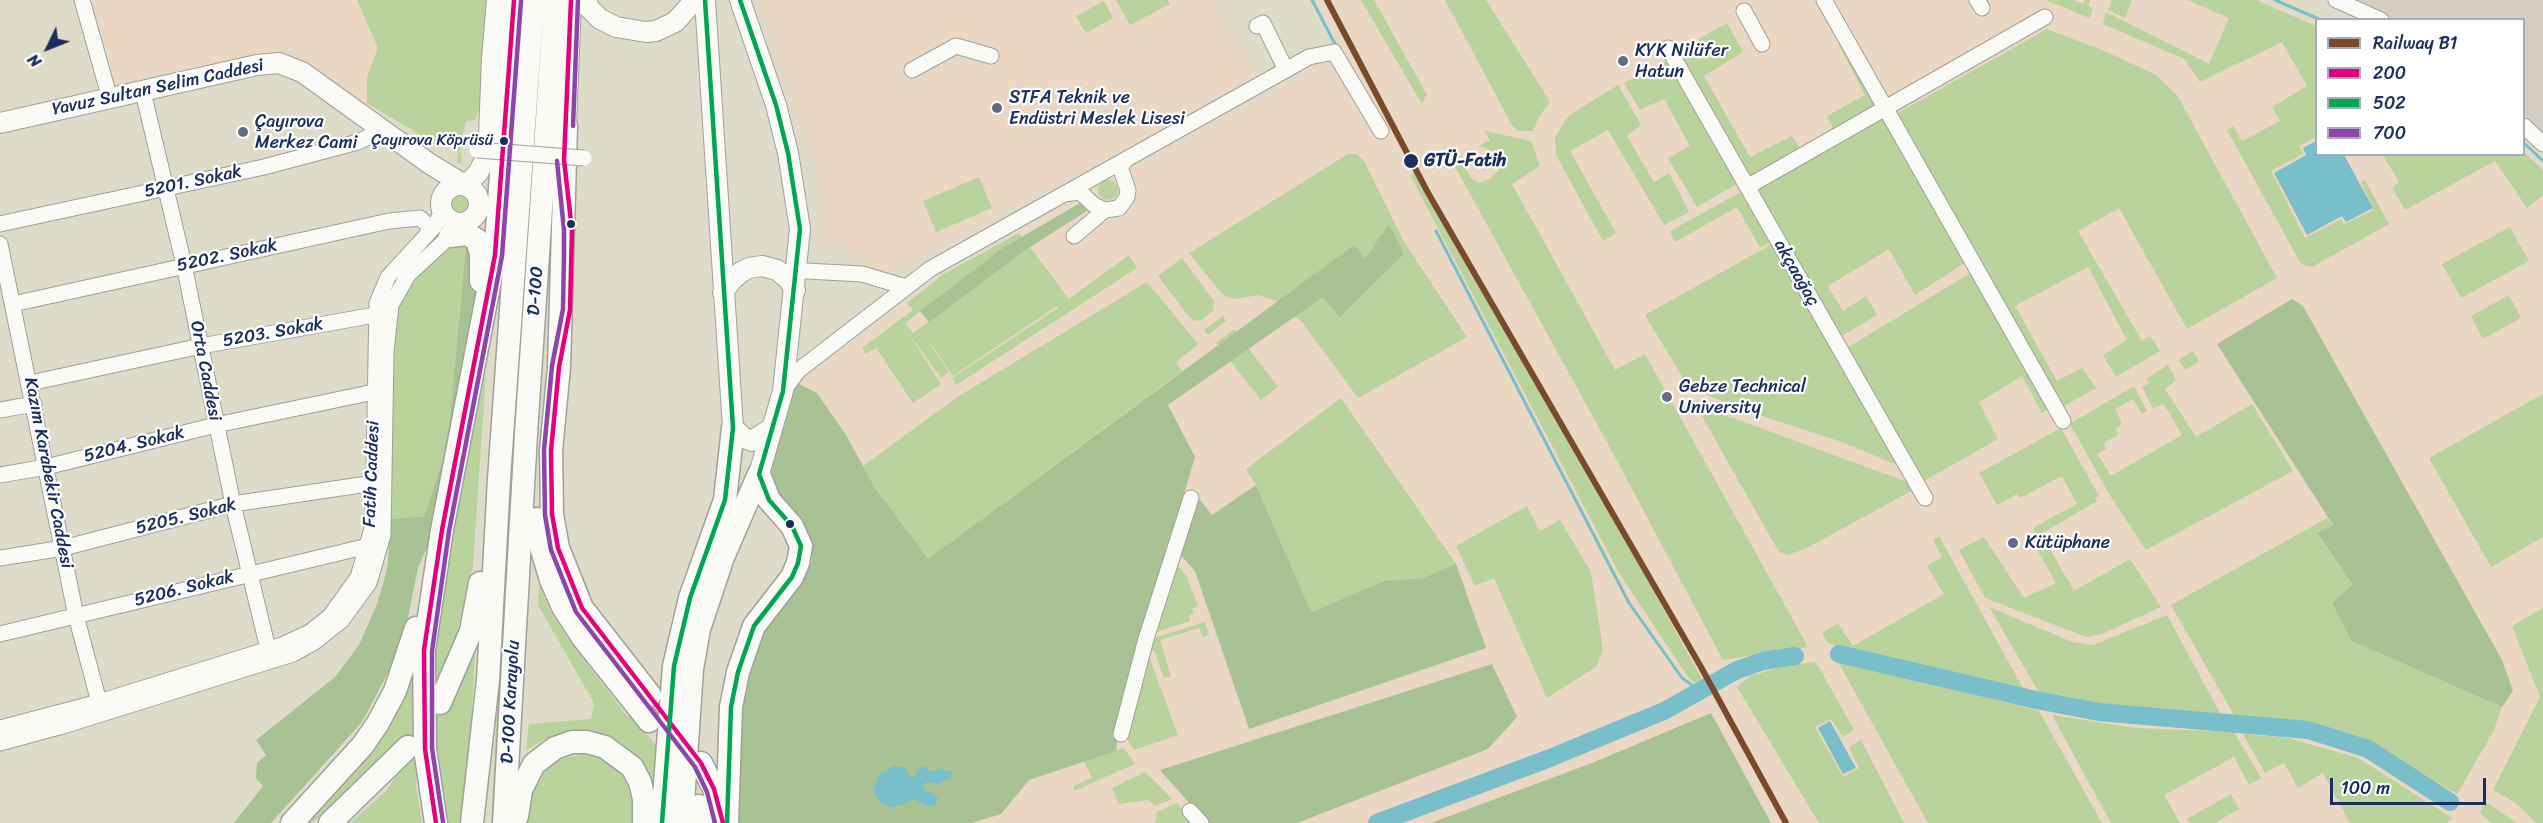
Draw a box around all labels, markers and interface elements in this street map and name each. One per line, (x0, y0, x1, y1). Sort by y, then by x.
north arrow (18, 18, 78, 78)
legend (2315, 18, 2525, 156)
text: Railway B1 (2373, 27, 2458, 59)
place label: KYK Nilüfer Hatun (1635, 40, 1728, 82)
text: N (20, 47, 49, 75)
marker: KYK Nilüfer Hatun (1616, 54, 1630, 68)
street label: Yavuz Sultan Selim Caddesi (50, 55, 266, 121)
text: 200 (2373, 57, 2406, 89)
place label: STFA Teknik ve Endüstri Meslek Lisesi (1009, 87, 1185, 130)
text: 502 (2373, 87, 2406, 119)
marker: STFA Teknik ve Endüstri Meslek Lisesi (990, 101, 1004, 115)
place label: Çayırova Merkez Cami (255, 111, 357, 154)
text: 700 (2373, 117, 2406, 149)
marker: Çayırova Merkez Cami (236, 125, 250, 139)
place label: Çayırova Köprüsü (371, 131, 493, 151)
marker: Çayırova Köprüsü (498, 135, 510, 147)
place label: GTÜ-Fatih (1424, 150, 1506, 172)
marker: GTÜ-Fatih (1402, 152, 1420, 170)
street label: 5201. Sokak (142, 161, 244, 203)
unlabelled marker (565, 218, 577, 230)
street label: 5202. Sokak (175, 235, 279, 277)
street label: akçaağaç (1768, 236, 1824, 310)
street label: D-100 (523, 266, 549, 316)
street label: 5203. Sokak (221, 314, 325, 352)
street label: Orta Caddesi (185, 319, 225, 423)
street label: Kazım Karabekir Caddesi (19, 376, 77, 570)
place label: Gebze Technical University (1679, 376, 1806, 418)
marker: Gebze Technical University (1660, 390, 1674, 404)
street label: Fatih Caddesi (359, 420, 385, 528)
street label: 5204. Sokak (82, 422, 186, 468)
street label: 5205. Sokak (134, 494, 238, 540)
unlabelled marker (784, 518, 796, 530)
place label: Kütüphane (2025, 532, 2110, 554)
marker: Kütüphane (2006, 536, 2020, 550)
street label: 5206. Sokak (132, 566, 236, 612)
street label: D-100 Karayolu (497, 640, 525, 764)
scale bar (2333, 766, 2489, 804)
text: 100 m (2341, 772, 2390, 804)

